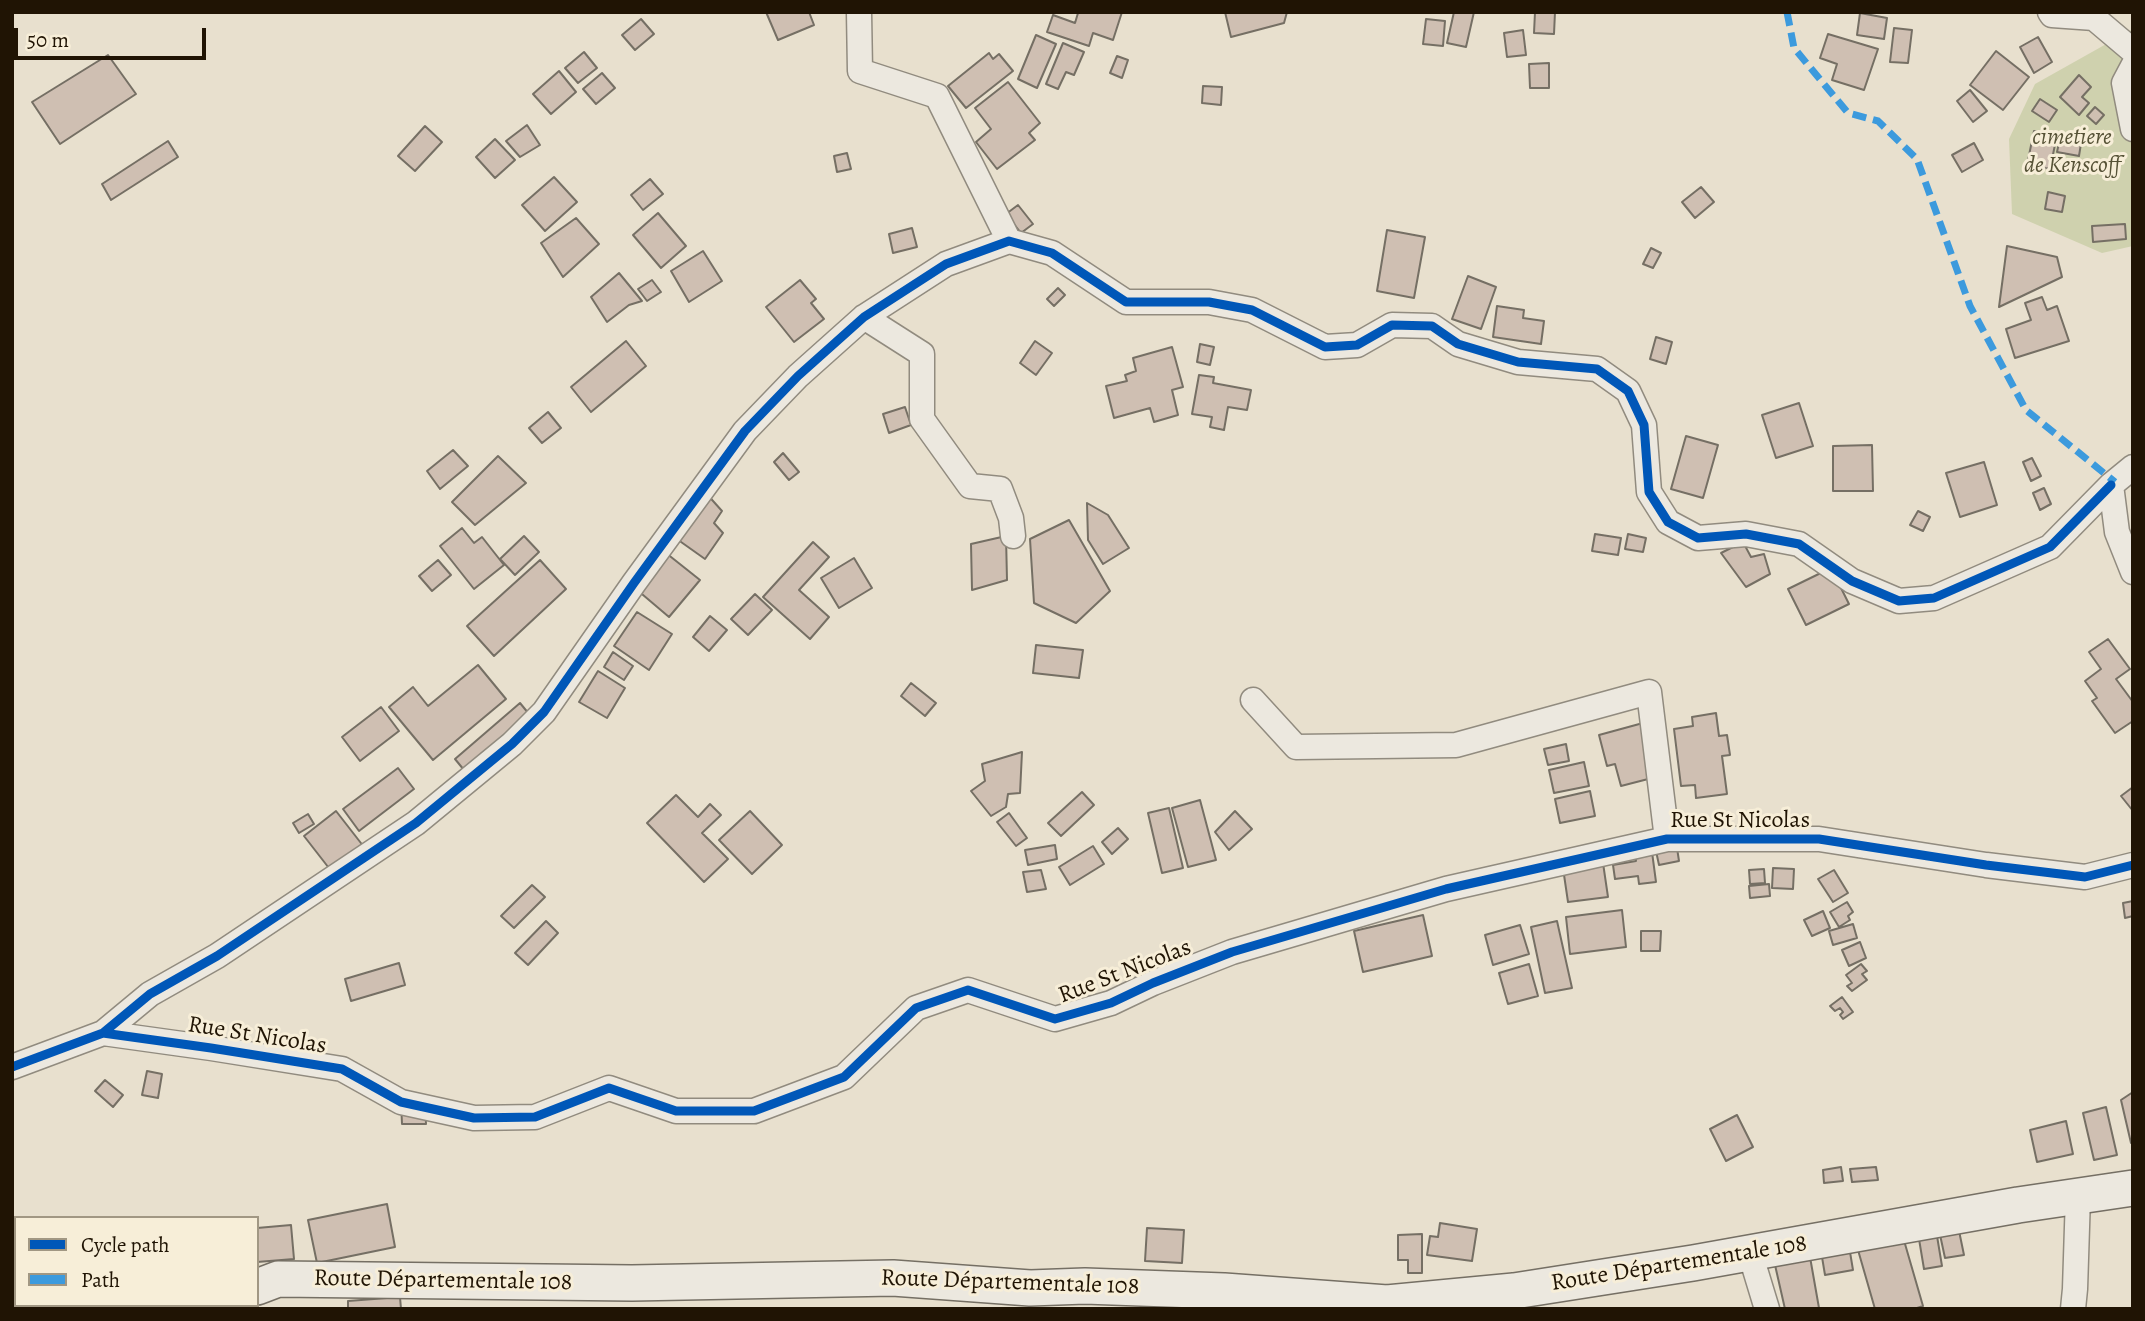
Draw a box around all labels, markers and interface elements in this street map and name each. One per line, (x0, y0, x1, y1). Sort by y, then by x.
scale bar (18, 14, 210, 58)
text: 50 m (27, 26, 69, 54)
park label: cimetiere de Kenscoff (2024, 124, 2120, 180)
street label: Rue St Nicolas (1670, 807, 1810, 835)
street label: Rue St Nicolas (1054, 933, 1196, 1011)
street label: Rue St Nicolas (186, 1011, 328, 1061)
legend (14, 1216, 259, 1307)
street label: Route Départementale 108 (1549, 1230, 1809, 1298)
text: Cycle path (81, 1231, 170, 1259)
street label: Route Départementale 108 (313, 1264, 573, 1298)
street label: Route Départementale 108 (880, 1264, 1140, 1302)
text: Path (81, 1266, 120, 1294)

